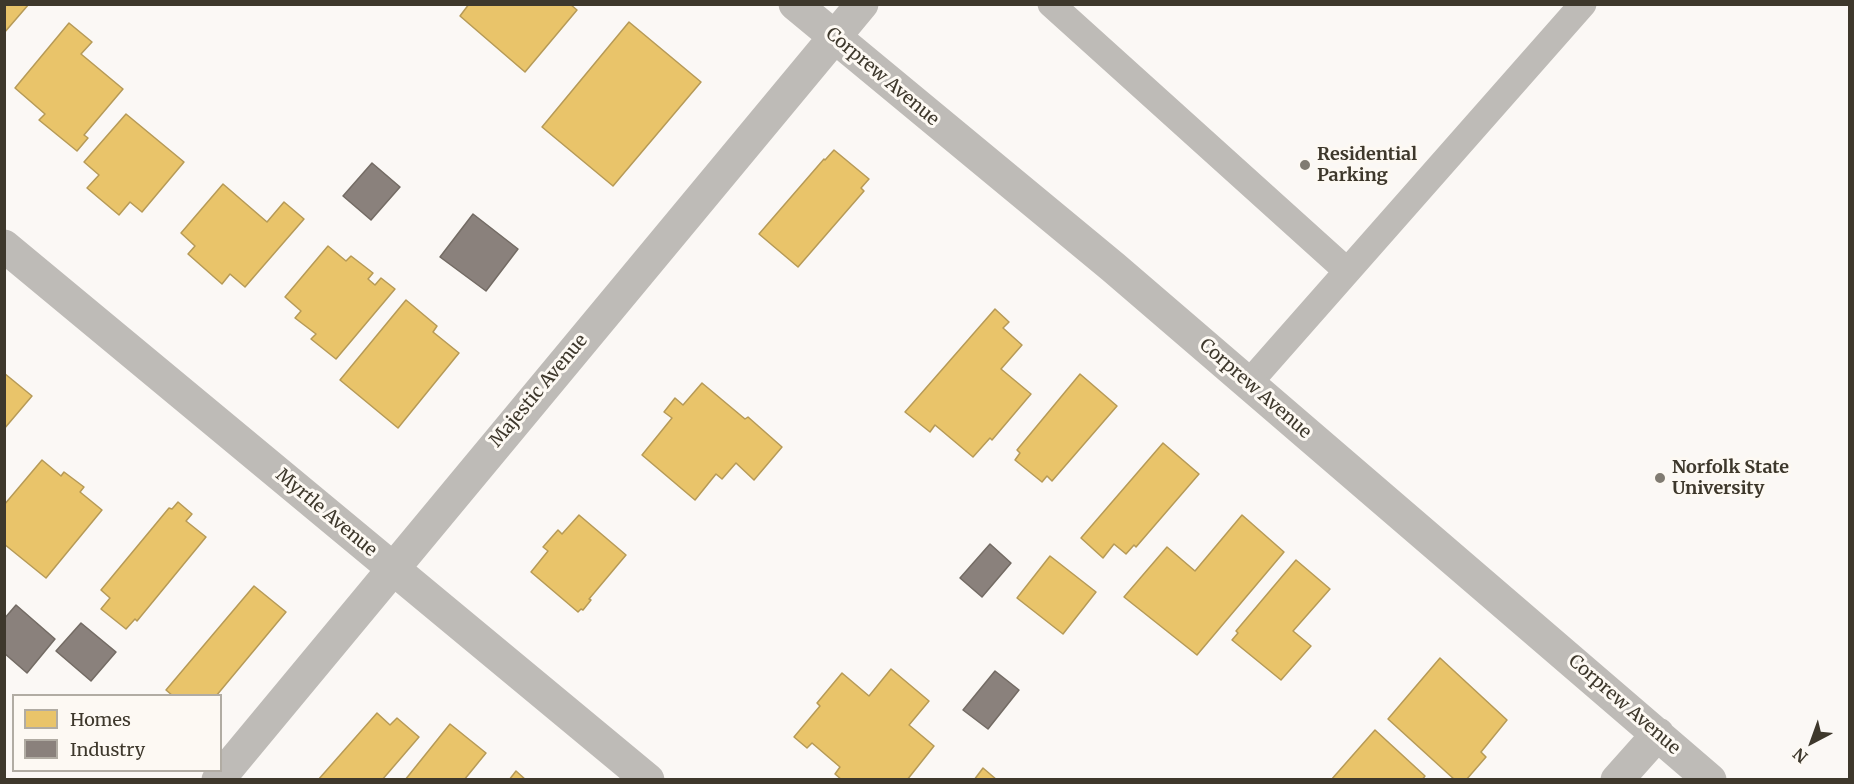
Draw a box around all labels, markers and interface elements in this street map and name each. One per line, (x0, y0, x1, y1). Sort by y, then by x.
street label: Corprew Avenue (821, 23, 943, 131)
place label: Residential Parking (1317, 144, 1417, 186)
marker: Residential Parking (1298, 158, 1312, 172)
street label: Majestic Avenue (486, 330, 592, 452)
street label: Corprew Avenue (1195, 335, 1315, 443)
place label: Norfolk State University (1672, 457, 1789, 500)
street label: Myrtle Avenue (271, 465, 381, 561)
marker: Norfolk State University (1653, 471, 1667, 485)
street label: Corprew Avenue (1564, 651, 1684, 759)
legend (12, 694, 222, 772)
text: Homes (70, 708, 131, 731)
north arrow (1782, 712, 1842, 772)
text: Industry (70, 738, 145, 761)
text: N (1789, 744, 1812, 767)

